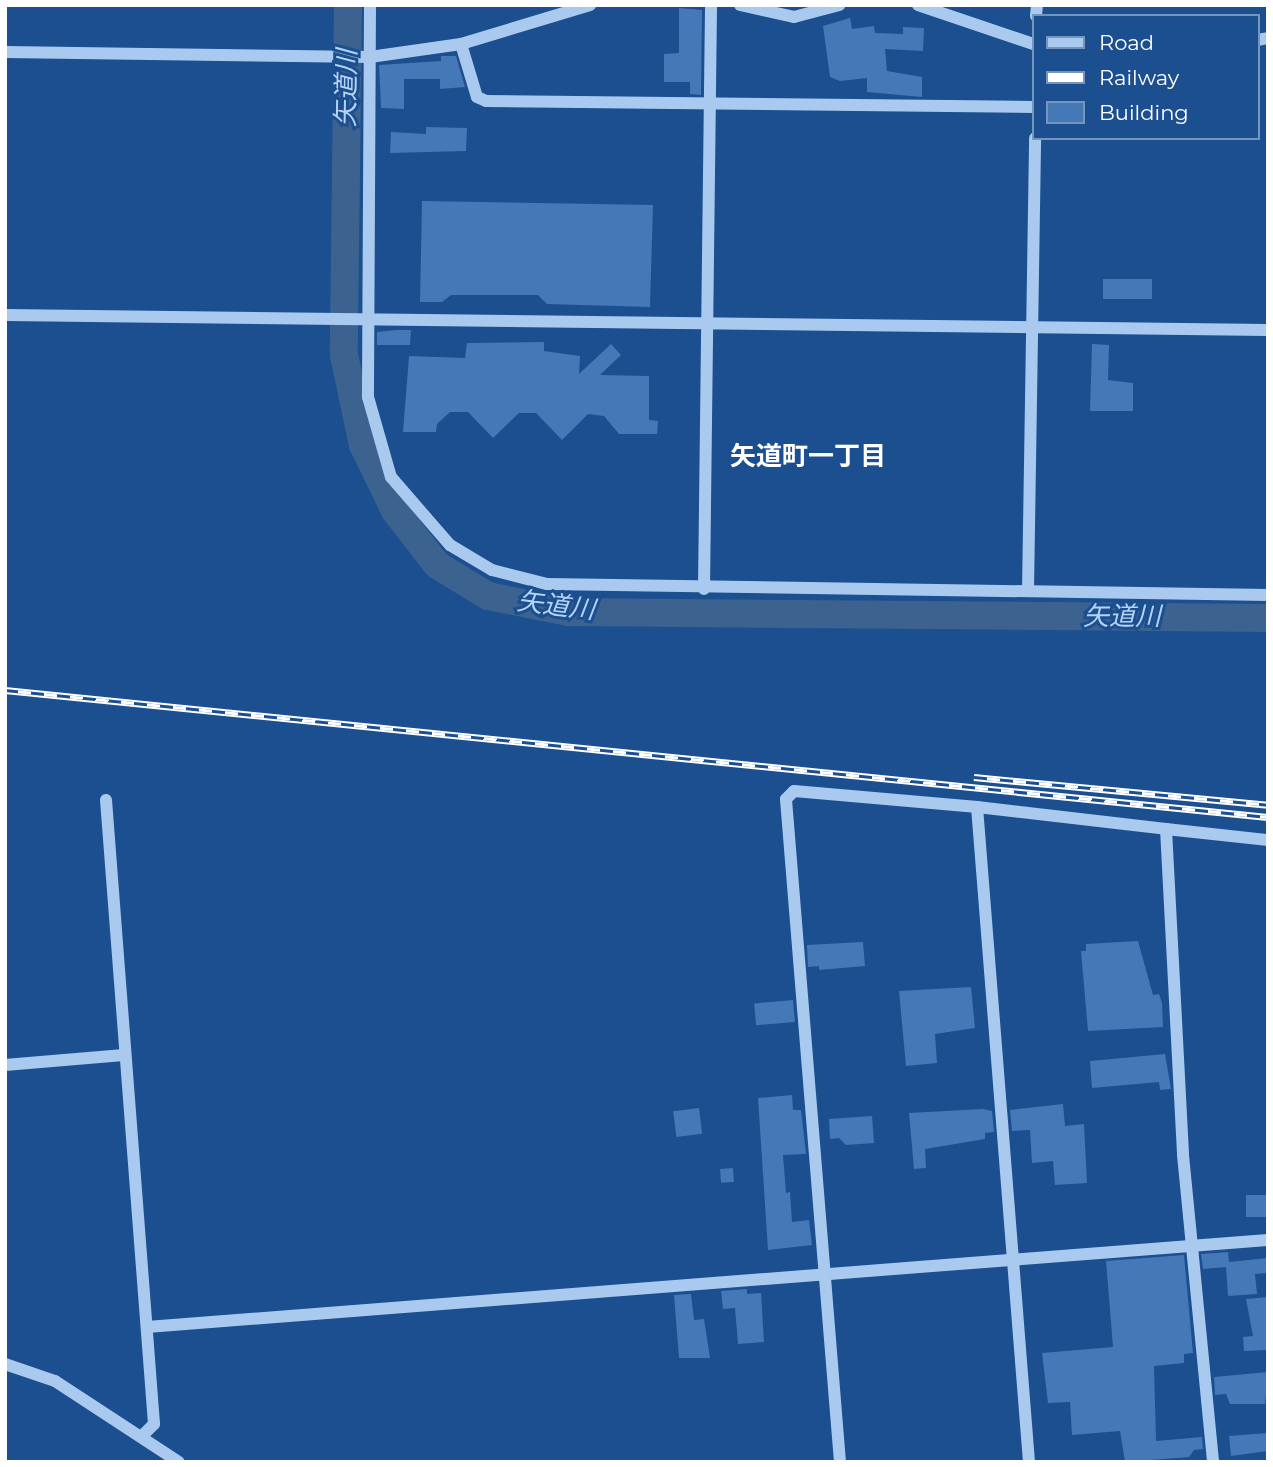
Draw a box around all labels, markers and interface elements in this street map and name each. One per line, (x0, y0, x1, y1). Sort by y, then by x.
legend (1032, 14, 1259, 140)
text: Road (1099, 30, 1154, 55)
water label: 矢道川 (331, 49, 363, 127)
text: Railway (1099, 65, 1179, 90)
text: Building (1099, 100, 1189, 125)
district label: 矢道町一丁目 (730, 441, 886, 473)
water label: 矢道川 (515, 586, 597, 626)
water label: 矢道川 (1083, 601, 1161, 633)

